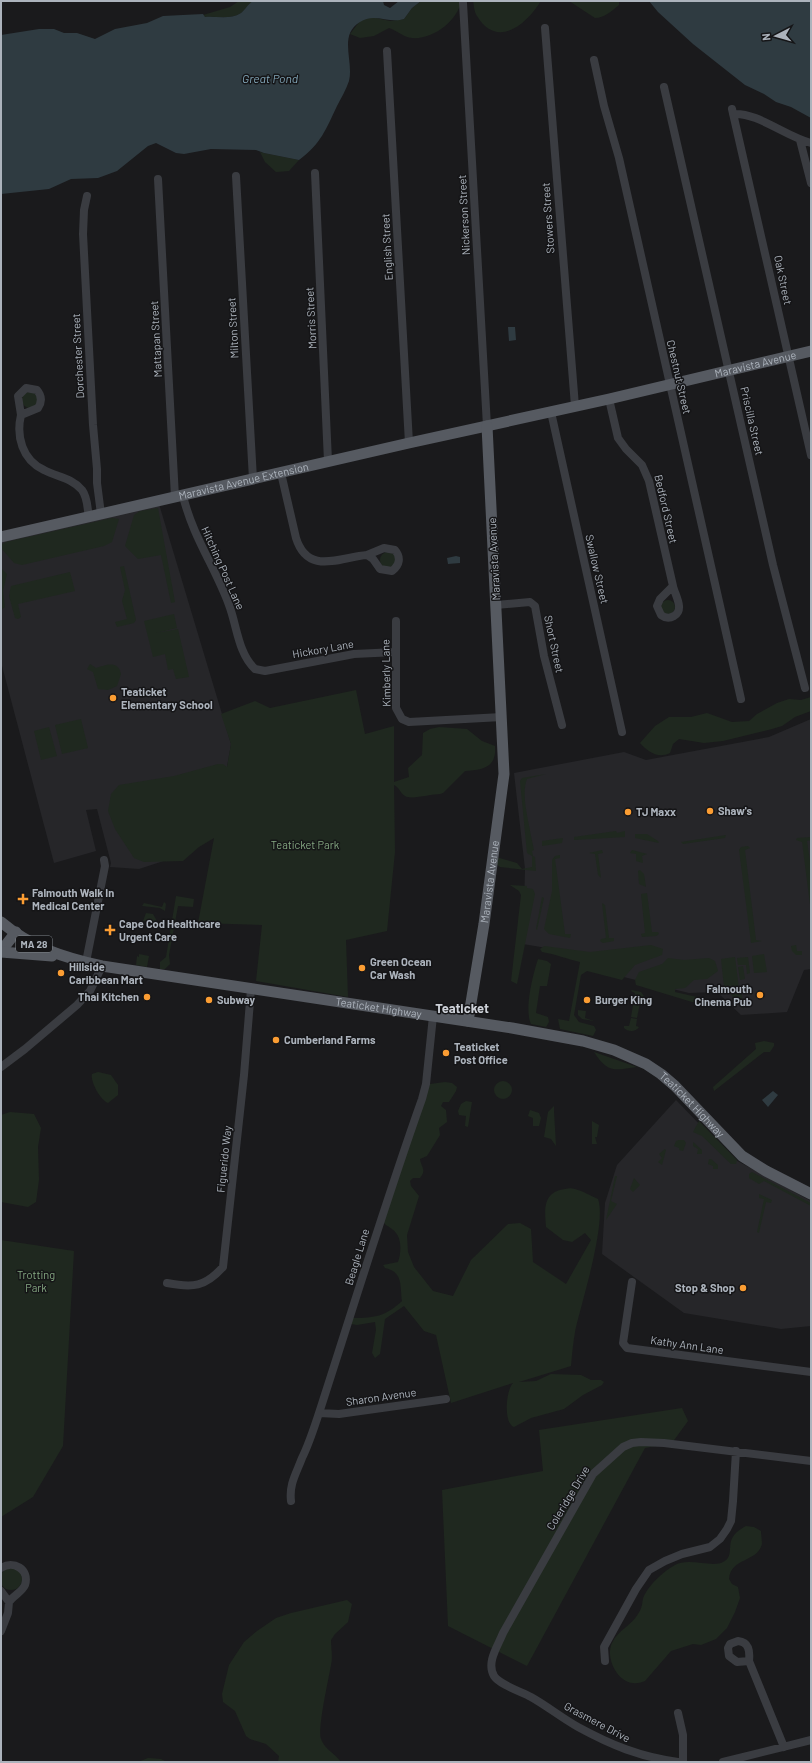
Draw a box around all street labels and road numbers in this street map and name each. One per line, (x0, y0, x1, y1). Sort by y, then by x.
street label: Nickerson Street (455, 174, 472, 256)
street label: Stowers Street (539, 182, 556, 254)
street label: English Street (378, 213, 395, 281)
street label: Oak Street (772, 254, 795, 306)
street label: Morris Street (302, 287, 319, 349)
street label: Milton Street (224, 297, 241, 359)
street label: Mattapan Street (147, 300, 164, 378)
street label: Dorchester Street (69, 313, 86, 399)
street label: Chestnut Street (665, 339, 694, 415)
street label: Maravista Avenue (713, 348, 797, 380)
street label: Priscilla Street (738, 385, 767, 456)
street label: Maravista Avenue Extension (177, 459, 310, 502)
street label: Bedford Street (652, 473, 681, 545)
street label: Maravista Avenue (485, 517, 502, 601)
street label: Hitching Post Lane (199, 524, 248, 612)
street label: Swallow Street (583, 533, 612, 605)
street label: Short Street (542, 614, 567, 674)
street label: Hickory Lane (291, 637, 355, 660)
street label: Kimberly Lane (378, 639, 393, 707)
street label: Maravista Avenue (477, 839, 501, 924)
road number: MA 28 (16, 936, 52, 952)
street label: Teaticket Highway (335, 994, 423, 1020)
street label: Teaticket Highway (657, 1069, 728, 1140)
street label: Figuerido Way (214, 1125, 233, 1193)
street label: Beagle Lane (342, 1227, 371, 1287)
street label: Kathy Ann Lane (650, 1333, 725, 1356)
street label: Sharon Avenue (345, 1385, 417, 1408)
street label: Coleridge Drive (543, 1463, 592, 1532)
street label: Grasmere Drive (562, 1699, 633, 1745)

